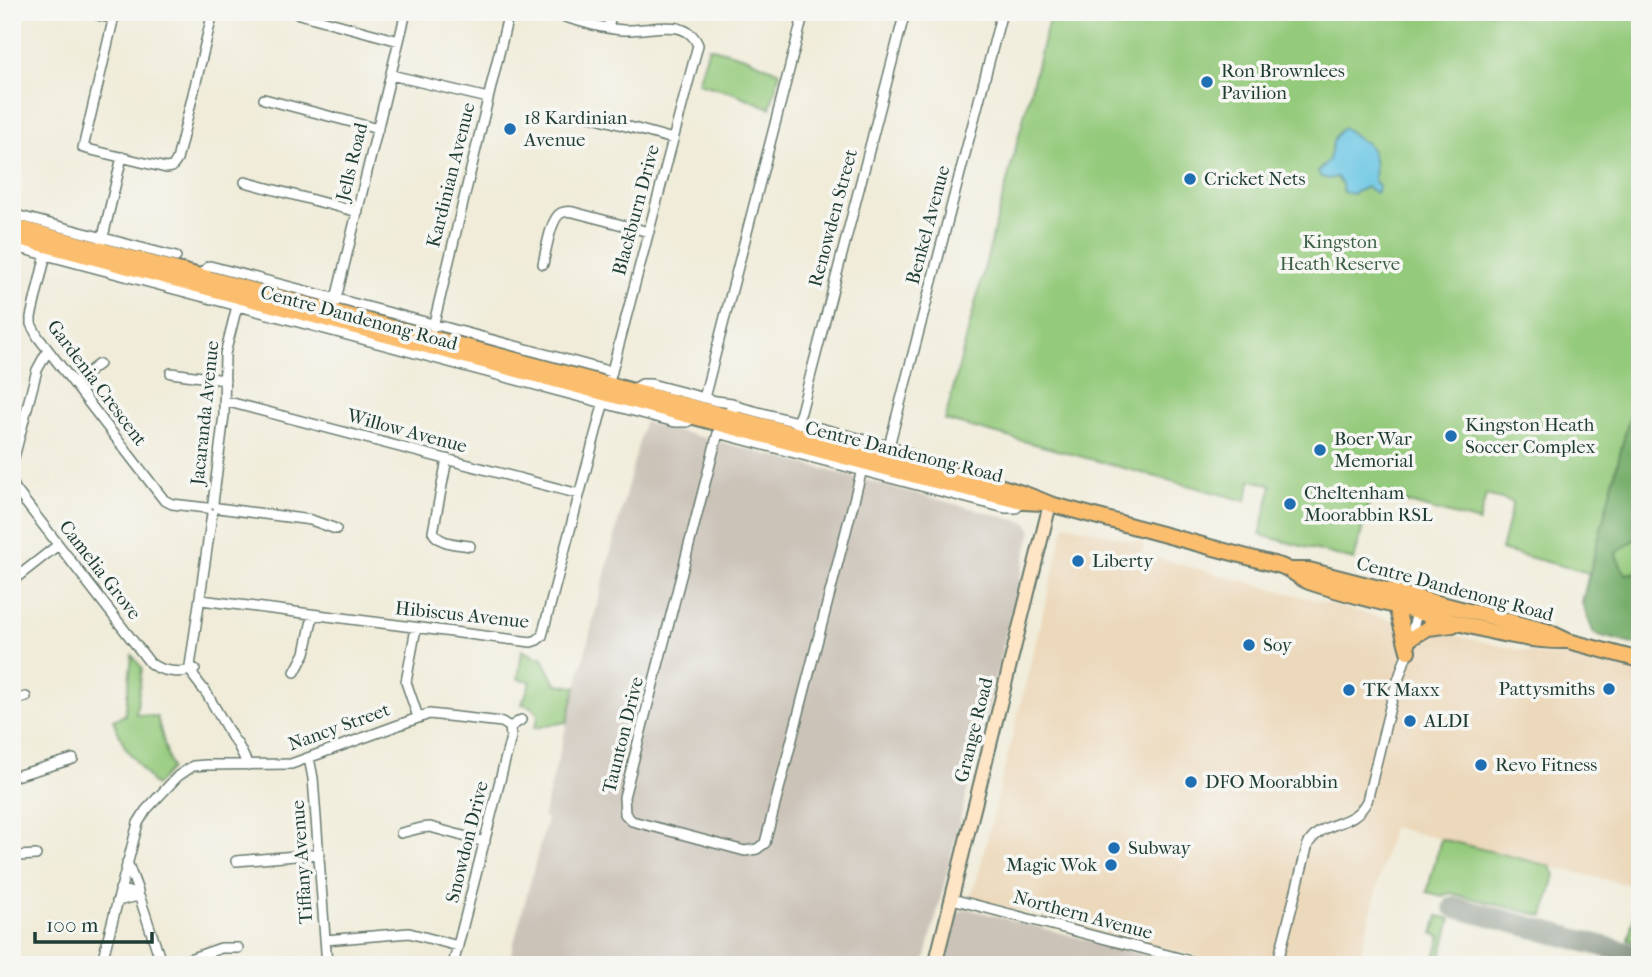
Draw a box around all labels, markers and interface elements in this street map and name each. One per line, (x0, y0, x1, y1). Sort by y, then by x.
place label: Ron Brownlees Pavilion (1221, 60, 1345, 104)
marker: Ron Brownlees Pavilion (1199, 74, 1215, 90)
street label: Kardinian Avenue (422, 100, 480, 250)
place label: 18 Kardinian Avenue (523, 107, 627, 151)
street label: Jells Road (331, 120, 373, 205)
marker: 18 Kardinian Avenue (502, 121, 518, 137)
street label: Blackburn Drive (608, 142, 664, 278)
street label: Renowden Street (804, 146, 862, 289)
street label: Benkel Avenue (902, 163, 954, 287)
place label: Cricket Nets (1204, 168, 1306, 190)
marker: Cricket Nets (1182, 171, 1198, 187)
park label: Kingston Heath Reserve (1280, 231, 1400, 275)
street label: Centre Dandenong Road (258, 281, 461, 355)
street label: Gardenia Crescent (43, 316, 152, 450)
street label: Jacaranda Avenue (186, 340, 224, 488)
street label: Willow Avenue (344, 404, 469, 458)
place label: Kingston Heath Soccer Complex (1465, 414, 1595, 458)
street label: Centre Dandenong Road (803, 417, 1006, 487)
place label: Boer War Memorial (1334, 428, 1414, 472)
marker: Kingston Heath Soccer Complex (1443, 428, 1459, 444)
marker: Boer War Memorial (1312, 442, 1328, 458)
place label: Cheltenham Moorabbin RSL (1304, 482, 1433, 526)
marker: Cheltenham Moorabbin RSL (1282, 496, 1298, 512)
street label: Camelia Grove (55, 516, 145, 624)
place label: Liberty (1092, 550, 1154, 572)
street label: Centre Dandenong Road (1354, 552, 1557, 626)
marker: Liberty (1070, 553, 1086, 569)
street label: Hibiscus Avenue (394, 597, 530, 633)
place label: Soy (1263, 634, 1293, 656)
marker: Soy (1241, 637, 1257, 653)
street label: Taunton Drive (598, 674, 648, 796)
street label: Grange Road (950, 675, 998, 785)
place label: Pattysmiths (1499, 678, 1595, 700)
place label: TK Maxx (1363, 679, 1440, 701)
marker: Pattysmiths (1601, 681, 1617, 697)
marker: TK Maxx (1341, 682, 1357, 698)
street label: Nancy Street (285, 698, 393, 756)
place label: ALDI (1423, 710, 1469, 732)
marker: ALDI (1402, 713, 1418, 729)
place label: Revo Fitness (1495, 754, 1597, 776)
marker: Revo Fitness (1473, 757, 1489, 773)
place label: DFO Moorabbin (1205, 771, 1338, 793)
marker: DFO Moorabbin (1183, 774, 1199, 790)
street label: Snowdon Drive (441, 779, 493, 905)
street label: Tiffany Avenue (287, 799, 317, 925)
place label: Subway (1128, 837, 1191, 859)
marker: Subway (1106, 840, 1122, 856)
place label: Magic Wok (1006, 854, 1097, 876)
marker: Magic Wok (1103, 857, 1119, 873)
street label: Northern Avenue (1011, 886, 1155, 944)
scale bar (35, 900, 152, 944)
text: 100 m (46, 913, 99, 937)

